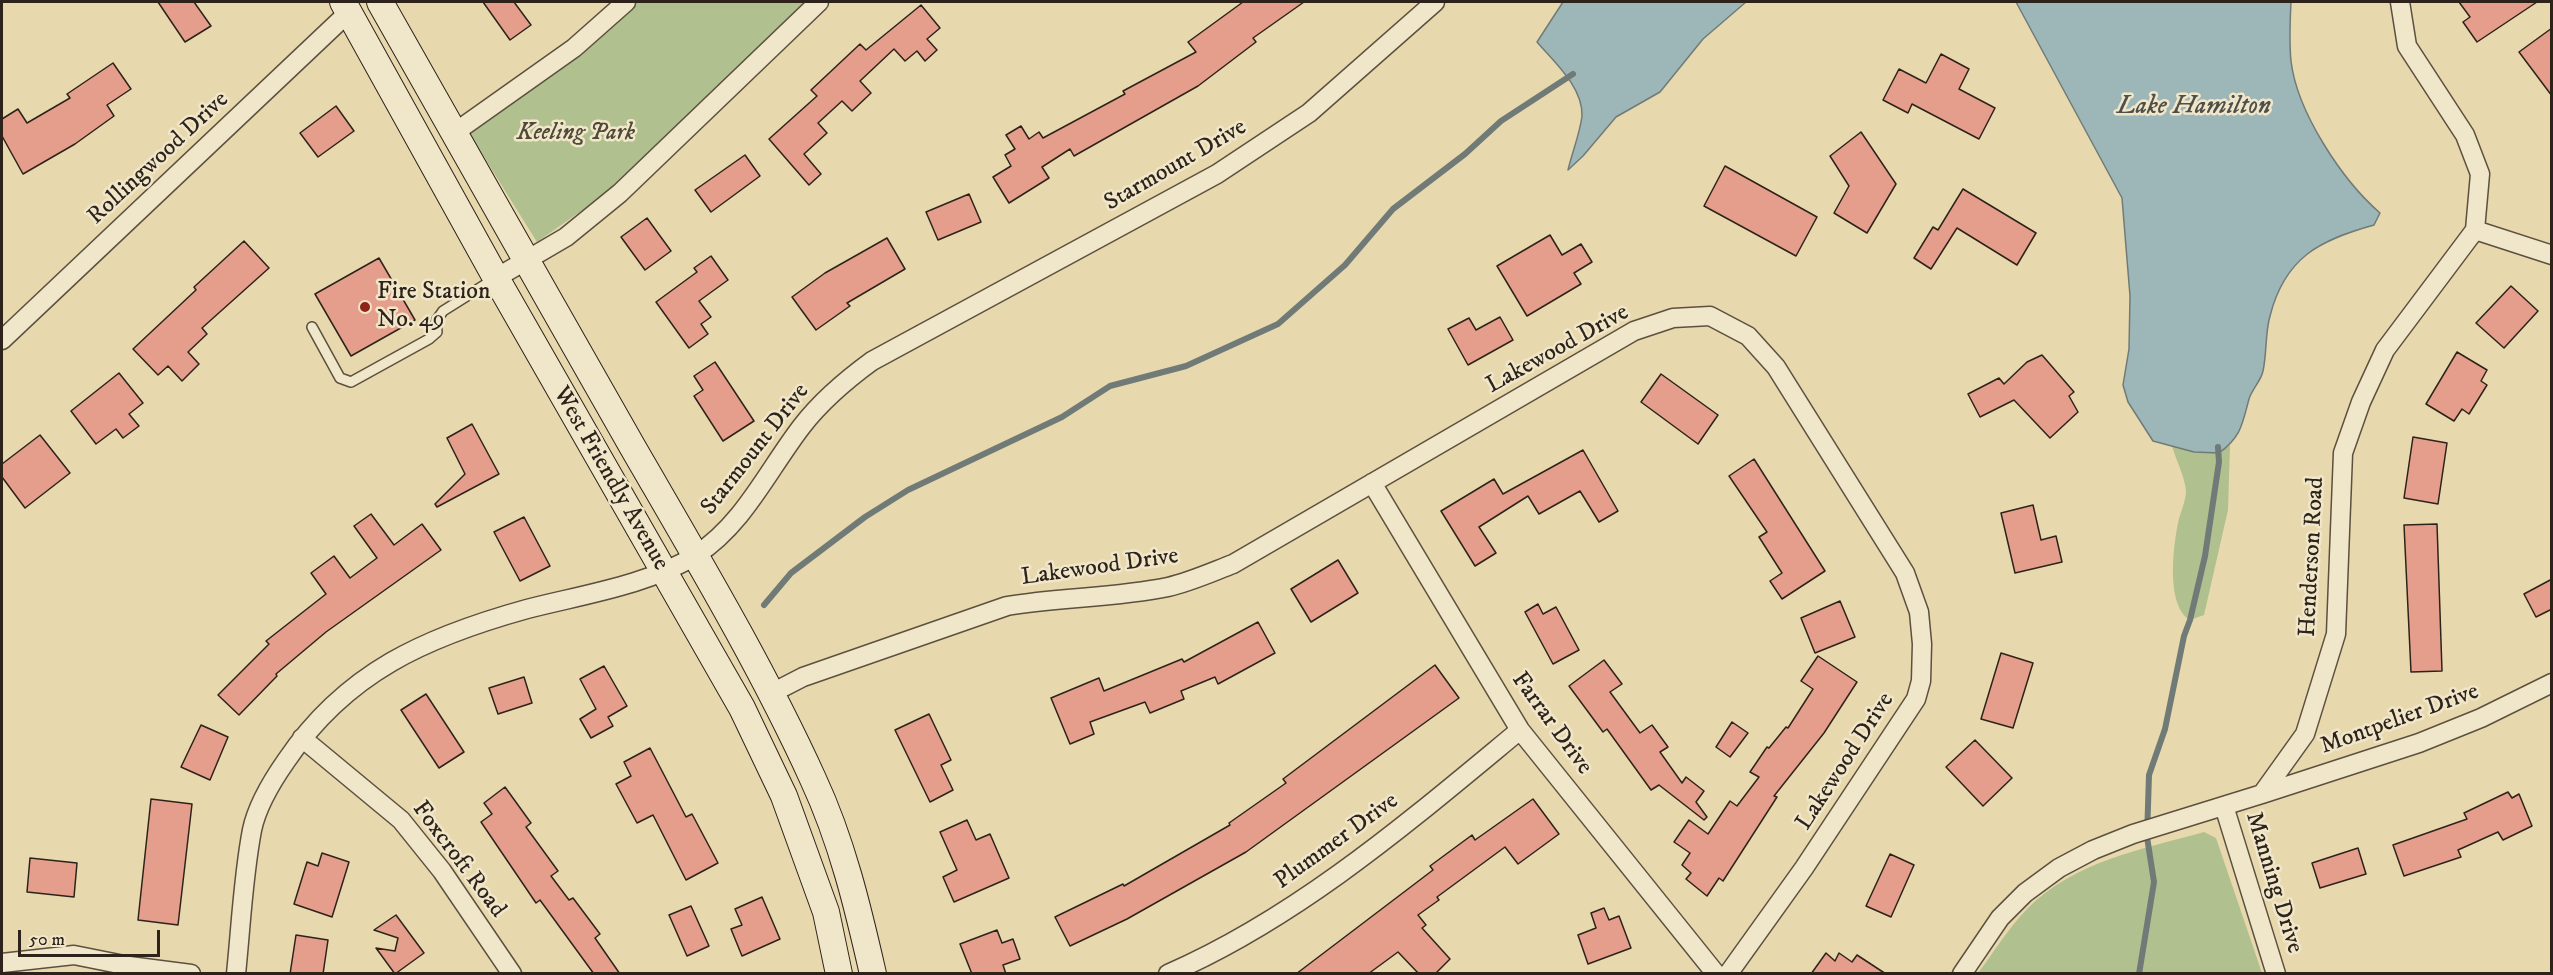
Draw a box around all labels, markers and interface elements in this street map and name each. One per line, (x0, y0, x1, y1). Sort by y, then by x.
street label: Rollingwood Drive (83, 86, 235, 232)
water label: Lake Hamilton (2117, 92, 2271, 124)
street label: Starmount Drive (1100, 114, 1252, 218)
park label: Keeling Park (517, 120, 635, 148)
place label: Fire Station No. 49 (377, 279, 490, 335)
street label: Lakewood Drive (1482, 299, 1634, 401)
marker: Fire Station No. 49 (358, 300, 372, 314)
street label: Starmount Drive (696, 378, 816, 522)
street label: West Friendly Avenue (546, 382, 674, 576)
street label: Henderson Road (2294, 476, 2332, 638)
street label: Lakewood Drive (1020, 543, 1180, 593)
street label: Farrar Drive (1504, 667, 1598, 781)
street label: Montpelier Drive (2317, 678, 2483, 762)
street label: Lakewood Drive (1791, 688, 1901, 836)
street label: Plummer Drive (1269, 787, 1405, 897)
street label: Foxcroft Road (405, 796, 511, 924)
street label: Manning Drive (2238, 809, 2308, 957)
scale bar (21, 918, 164, 956)
text: 50 m (29, 929, 65, 951)

